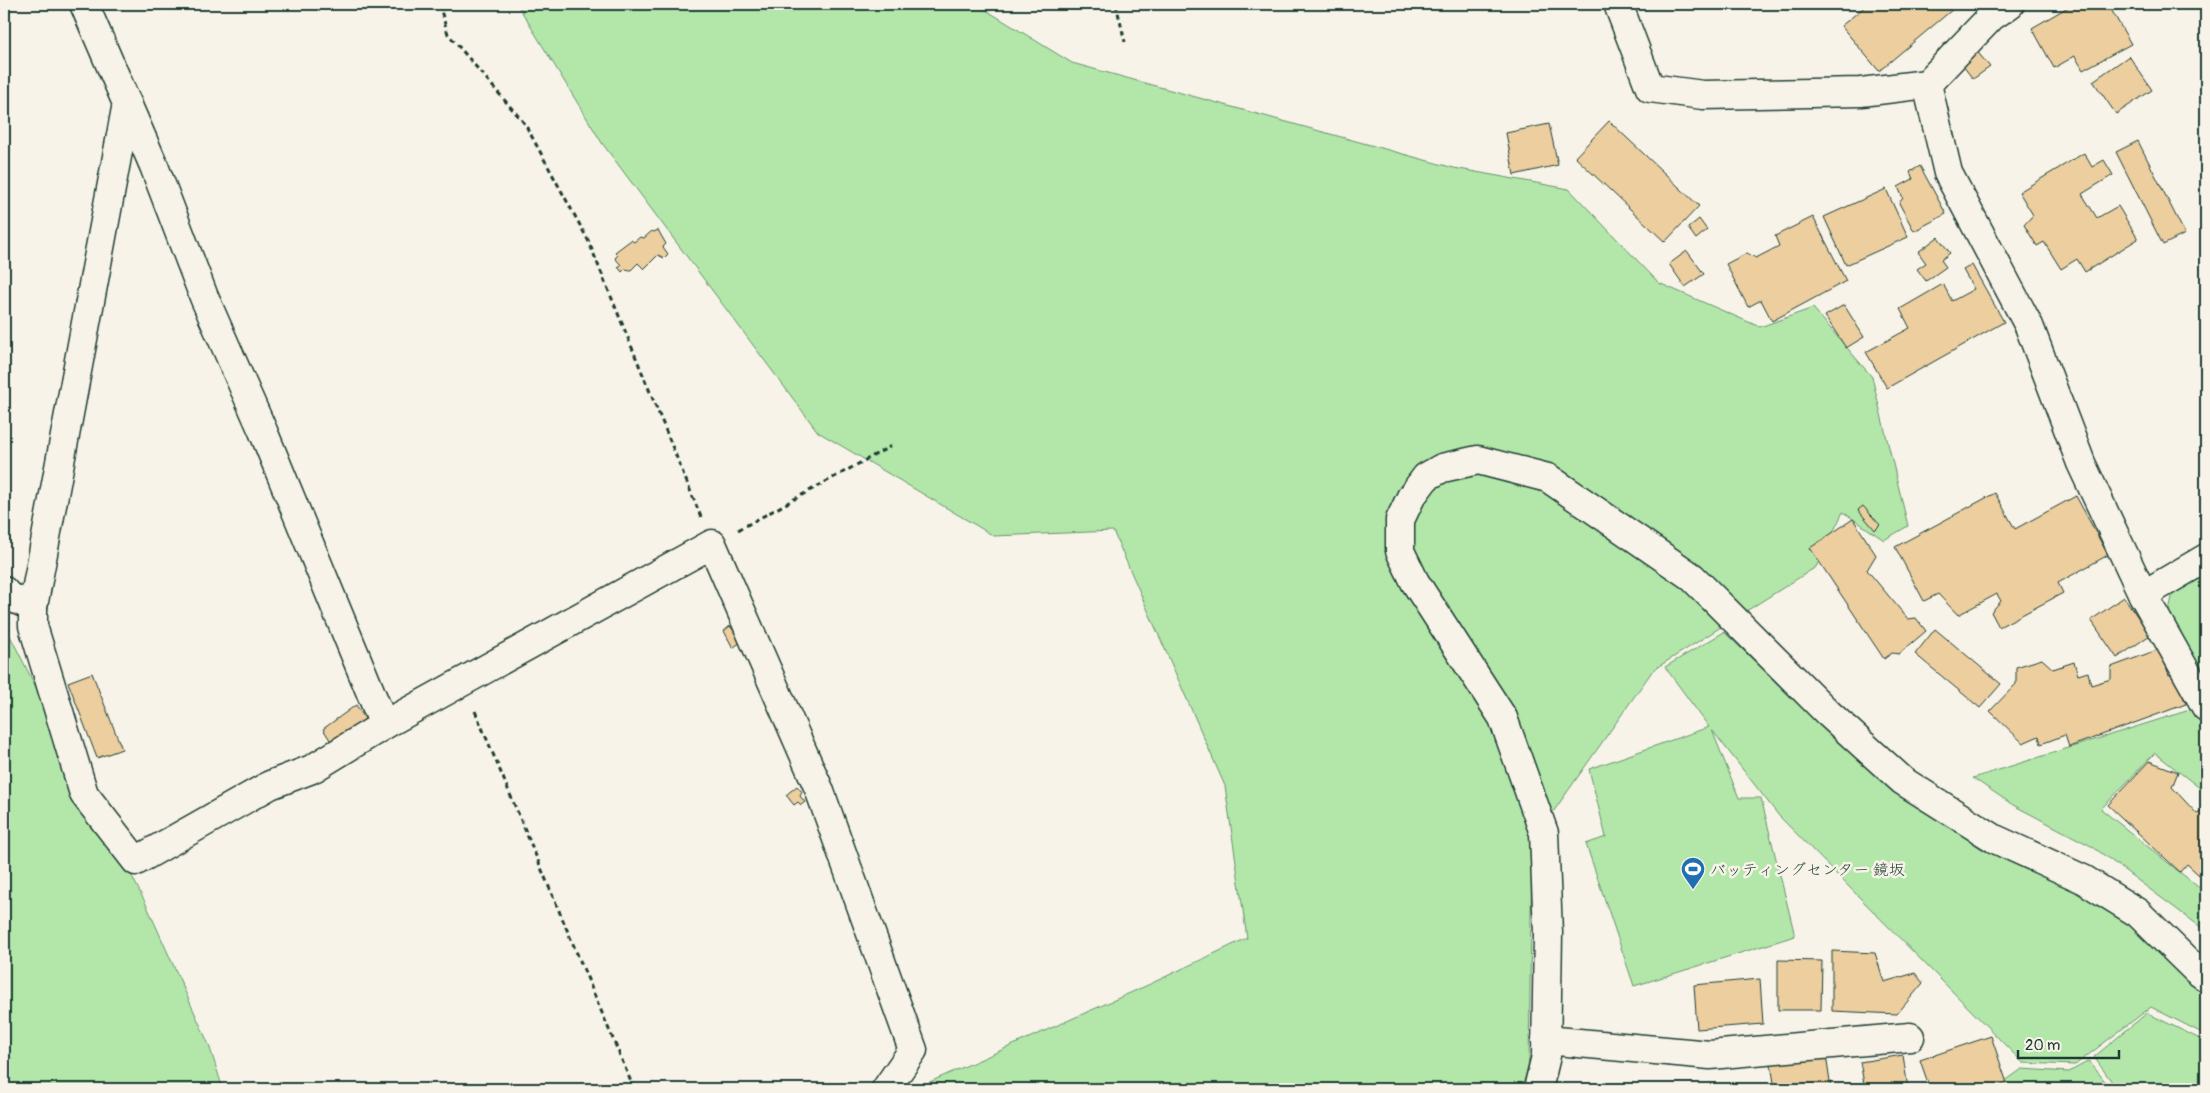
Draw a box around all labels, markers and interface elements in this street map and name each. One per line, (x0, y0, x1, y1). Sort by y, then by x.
sports icon: バッティングセンター 鏡坂 (1680, 856, 1706, 890)
place label: バッティングセンター 鏡坂 (1710, 860, 1905, 880)
scale bar (2018, 1028, 2119, 1060)
text: 20 m (2025, 1036, 2060, 1055)

